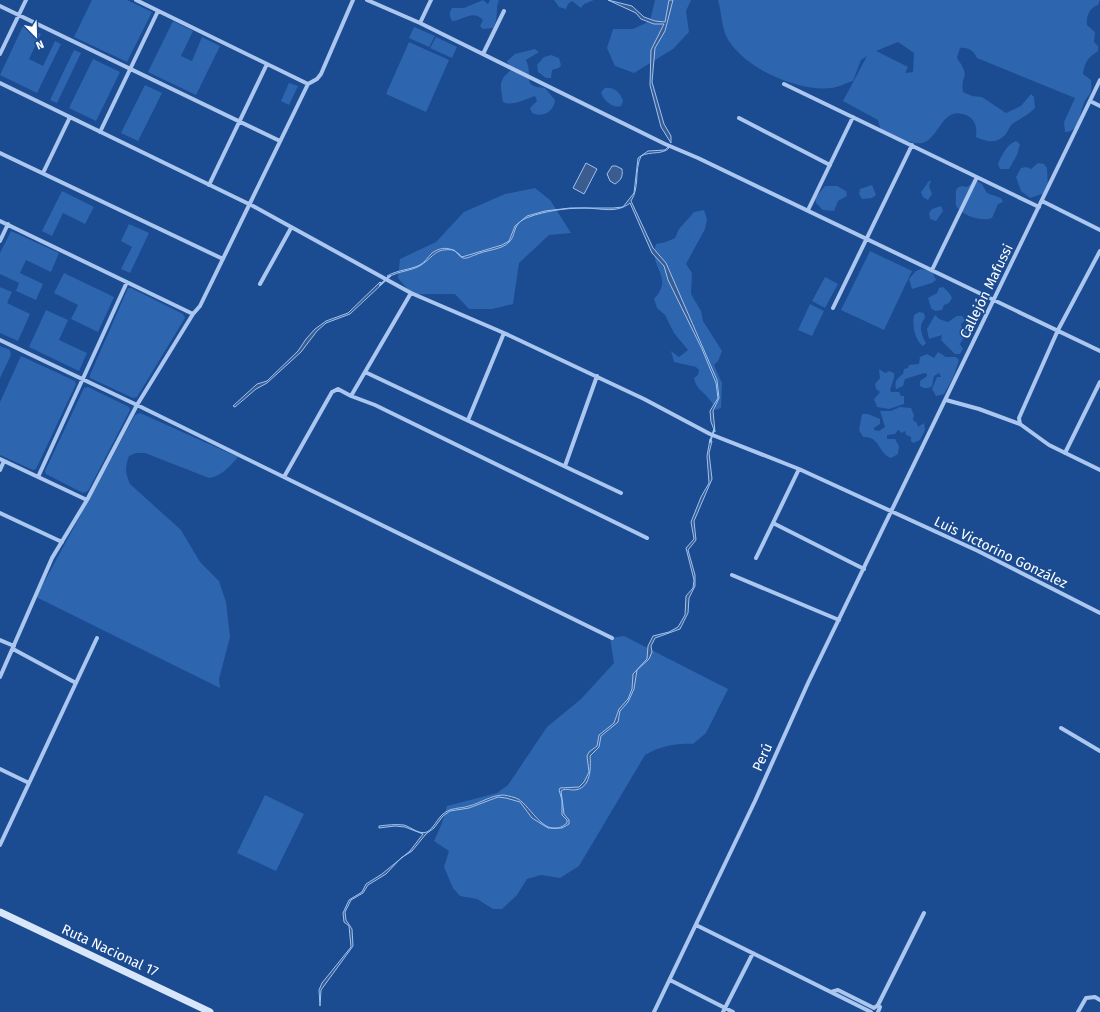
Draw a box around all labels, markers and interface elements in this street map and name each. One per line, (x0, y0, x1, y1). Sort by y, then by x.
north arrow (16, 16, 56, 56)
text: N (34, 37, 46, 52)
street label: Callejón Mafussi (956, 241, 1017, 341)
street label: Luis Victorino González (931, 513, 1070, 592)
street label: Perú (749, 741, 776, 774)
street label: Ruta Nacional 17 (59, 921, 161, 980)

